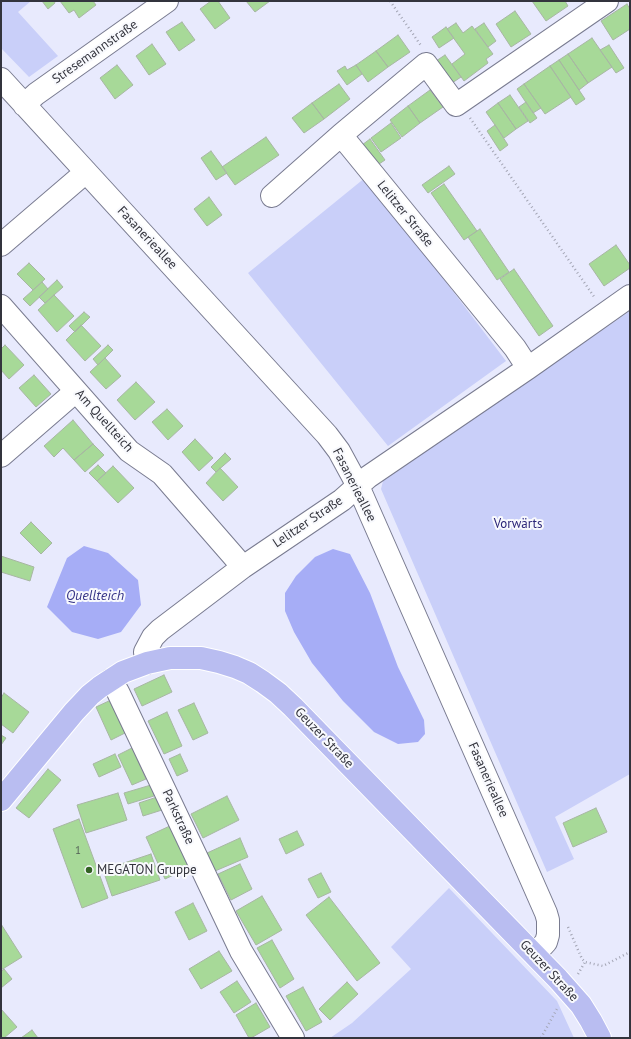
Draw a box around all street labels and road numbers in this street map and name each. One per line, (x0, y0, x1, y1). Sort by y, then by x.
street label: Stresemannstraße (49, 17, 141, 87)
street label: Lelitzer Straße (374, 178, 436, 250)
street label: Fasanerieallee (114, 203, 180, 273)
street label: Am Quellteich (72, 386, 136, 456)
street label: Fasanerieallee (329, 446, 379, 524)
street label: Lelitzer Straße (270, 493, 346, 551)
street label: Geuzer Straße (291, 704, 357, 772)
street label: Fasanerieallee (465, 740, 511, 820)
street label: Parkstraße (158, 787, 198, 847)
street label: Geuzer Straße (517, 937, 581, 1005)

